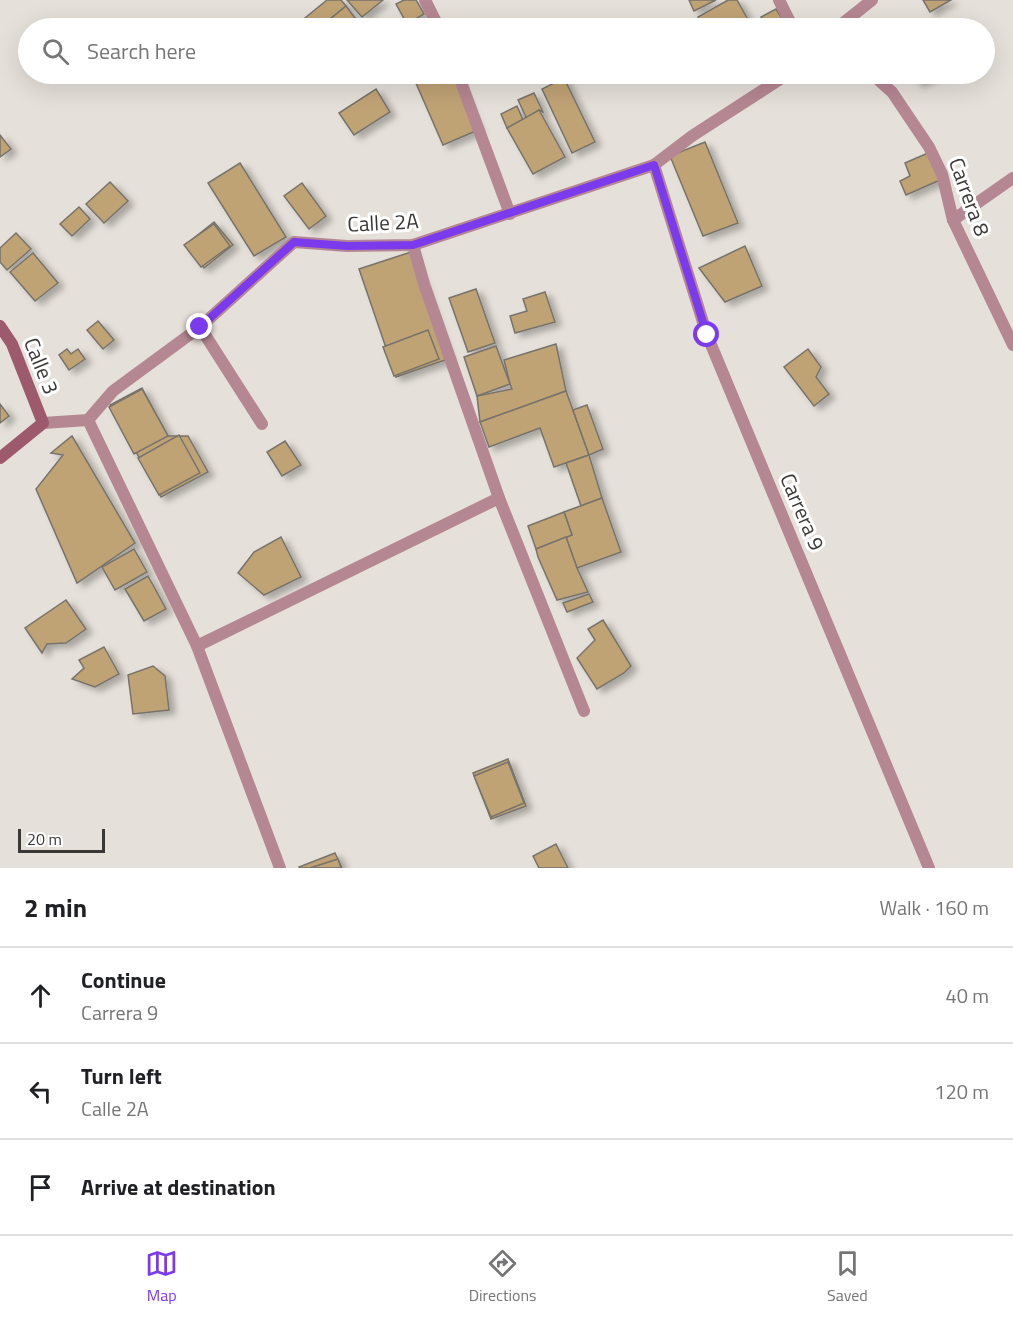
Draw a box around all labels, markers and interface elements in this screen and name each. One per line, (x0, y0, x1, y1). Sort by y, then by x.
search box (18, 18, 995, 84)
text: Search here (87, 34, 196, 68)
icon: search (39, 35, 72, 68)
street label: Carrera 8 (941, 153, 999, 240)
street label: Calle 2A (347, 204, 420, 240)
route end (186, 313, 212, 339)
route start (693, 321, 719, 347)
street label: Calle 3 (16, 332, 68, 399)
street label: Carrera 9 (772, 468, 833, 555)
scale bar (18, 826, 105, 854)
text: 20 m (27, 827, 62, 851)
text: 2 min (24, 888, 87, 927)
text: Walk · 160 m (880, 892, 989, 923)
text: Continue (81, 963, 166, 997)
icon: ahead (24, 979, 57, 1012)
text: 40 m (945, 980, 989, 1011)
text: Carrera 9 (81, 997, 158, 1028)
text: Turn left (81, 1059, 162, 1093)
icon: left (24, 1075, 57, 1108)
text: 120 m (934, 1076, 989, 1107)
text: Calle 2A (81, 1093, 149, 1124)
text: Arrive at destination (81, 1170, 276, 1204)
icon: arrive (24, 1171, 57, 1204)
tab: Map (145, 1247, 178, 1307)
tab: Directions (469, 1247, 537, 1307)
tab: Saved (827, 1247, 868, 1307)

